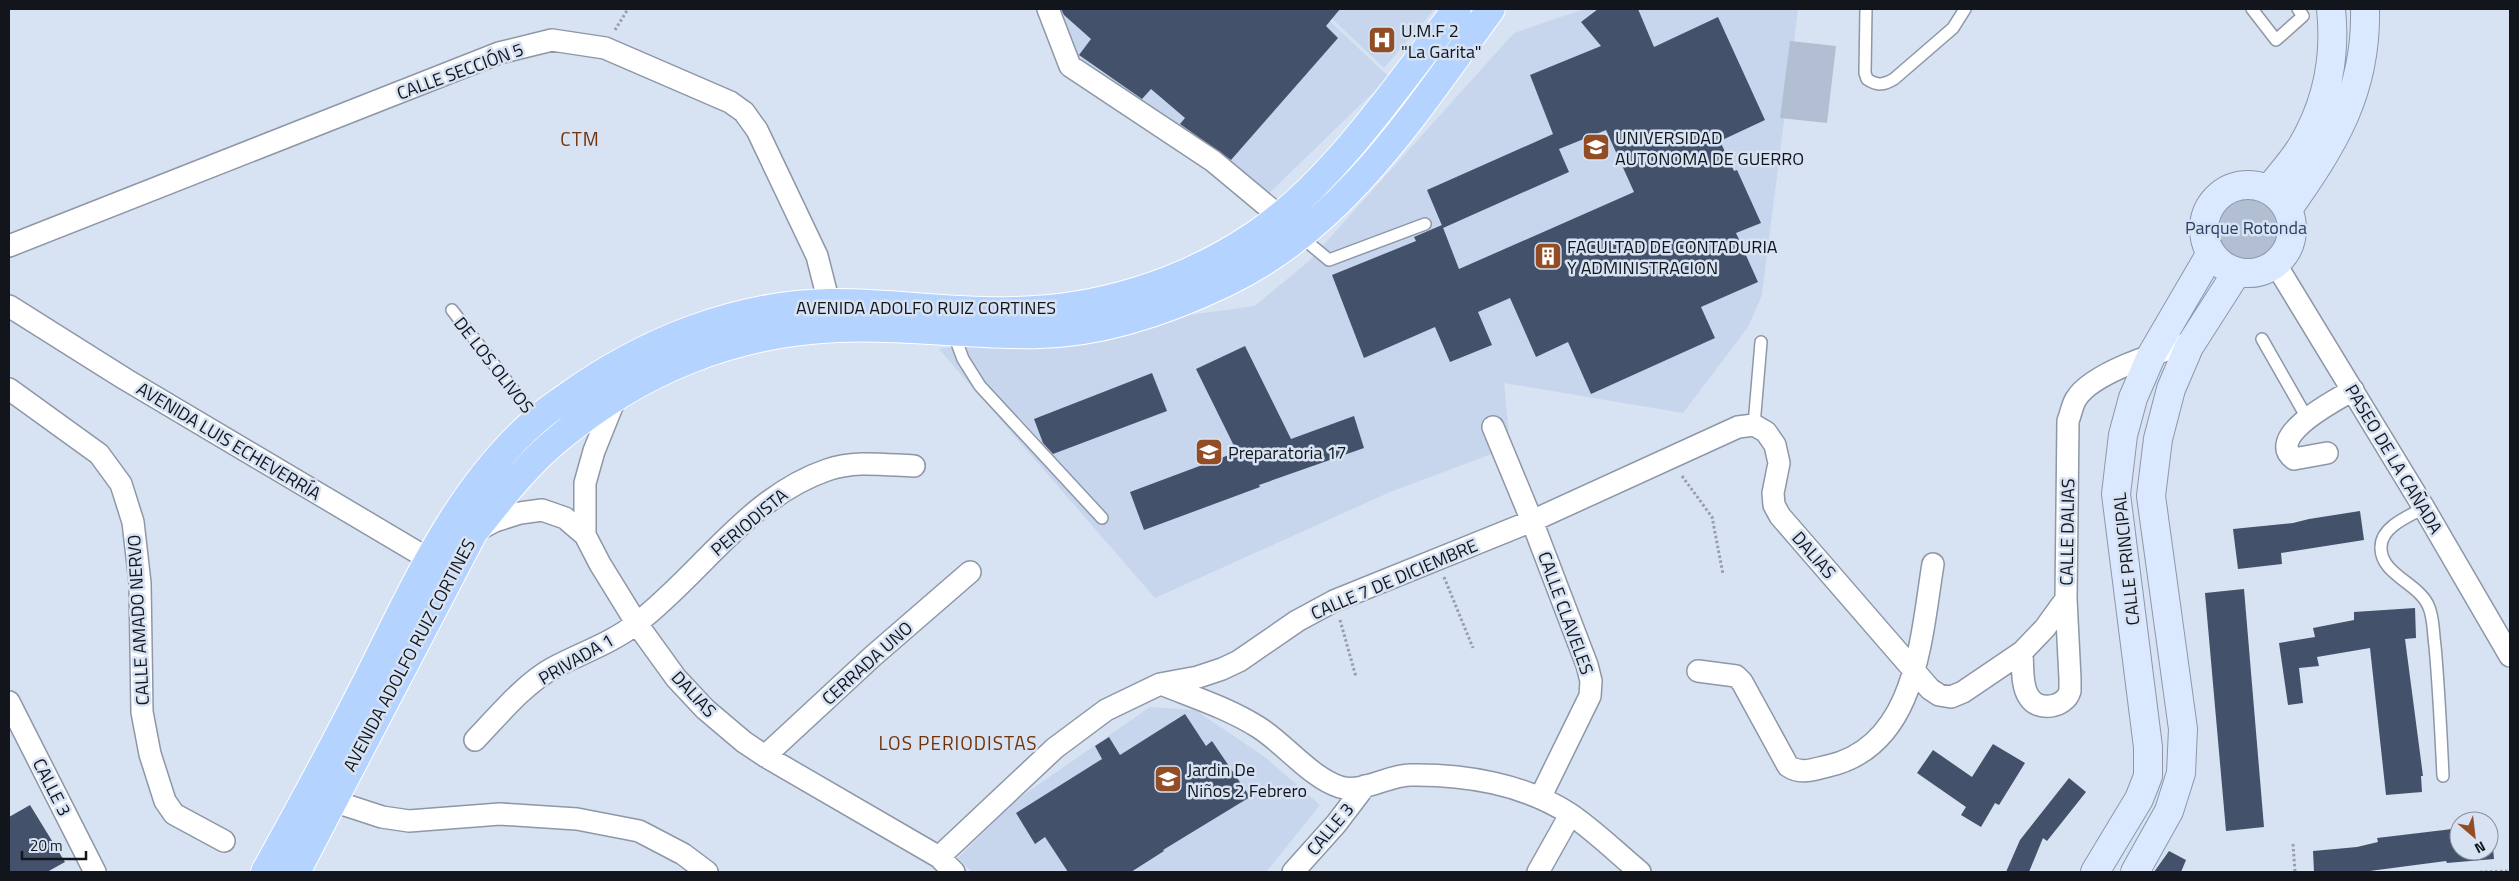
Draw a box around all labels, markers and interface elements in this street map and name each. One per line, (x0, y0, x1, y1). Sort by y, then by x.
place label: U.M.F 2 "La Garita" (1401, 17, 1482, 65)
hospital icon: U.M.F 2 "La Garita" (1367, 25, 1397, 55)
street label: CALLE SECCIÓN 5 (393, 36, 527, 106)
district label: CTM (560, 124, 600, 153)
place label: UNIVERSIDAD AUTONOMA DE GUERRO (1615, 124, 1804, 172)
school or university icon: UNIVERSIDAD AUTONOMA DE GUERRO (1581, 132, 1611, 162)
park label: Parque Rotonda (2185, 214, 2307, 241)
place label: FACULTAD DE CONTADURIA Y ADMINISTRACION (1567, 233, 1778, 281)
building icon: FACULTAD DE CONTADURIA Y ADMINISTRACION (1533, 241, 1563, 271)
street label: AVENIDA ADOLFO RUIZ CORTINES (796, 294, 1056, 321)
street label: DE LOS OLIVOS (448, 311, 540, 419)
street label: AVENIDA LUIS ECHEVERRÍA (132, 375, 327, 507)
street label: PASEO DE LA CAÑADA (2339, 379, 2450, 539)
school or university icon: Preparatoria 17 (1194, 437, 1224, 467)
place label: Preparatoria 17 (1228, 439, 1347, 466)
street label: CALLE DALIAS (2053, 478, 2081, 586)
street label: PERIODISTA (705, 482, 794, 562)
street label: CALLE PRINCIPAL (2106, 491, 2146, 627)
street label: DALIAS (1786, 525, 1842, 585)
street label: CALLE 7 DE DICIEMBRE (1306, 532, 1482, 626)
street label: CALLE AMADO NERVO (120, 534, 156, 706)
street label: AVENIDA ADOLFO RUIZ CORTINES (336, 534, 482, 776)
street label: CALLE CLAVELES (1531, 548, 1601, 678)
street label: CERRADA UNO (816, 615, 918, 711)
street label: PRIVADA 1 (533, 627, 619, 691)
street label: DALIAS (665, 664, 723, 724)
district label: LOS PERIODISTAS (878, 728, 1038, 757)
street label: CALLE 3 (26, 753, 78, 821)
place label: Jardin De Niños 2 Febrero (1187, 756, 1307, 804)
school or university icon: Jardin De Niños 2 Febrero (1153, 764, 1183, 794)
street label: CALLE 3 (1300, 797, 1360, 861)
north arrow (2449, 811, 2499, 861)
scale bar (22, 828, 86, 860)
text: 20 m (30, 834, 63, 857)
text: N (2471, 836, 2490, 859)

